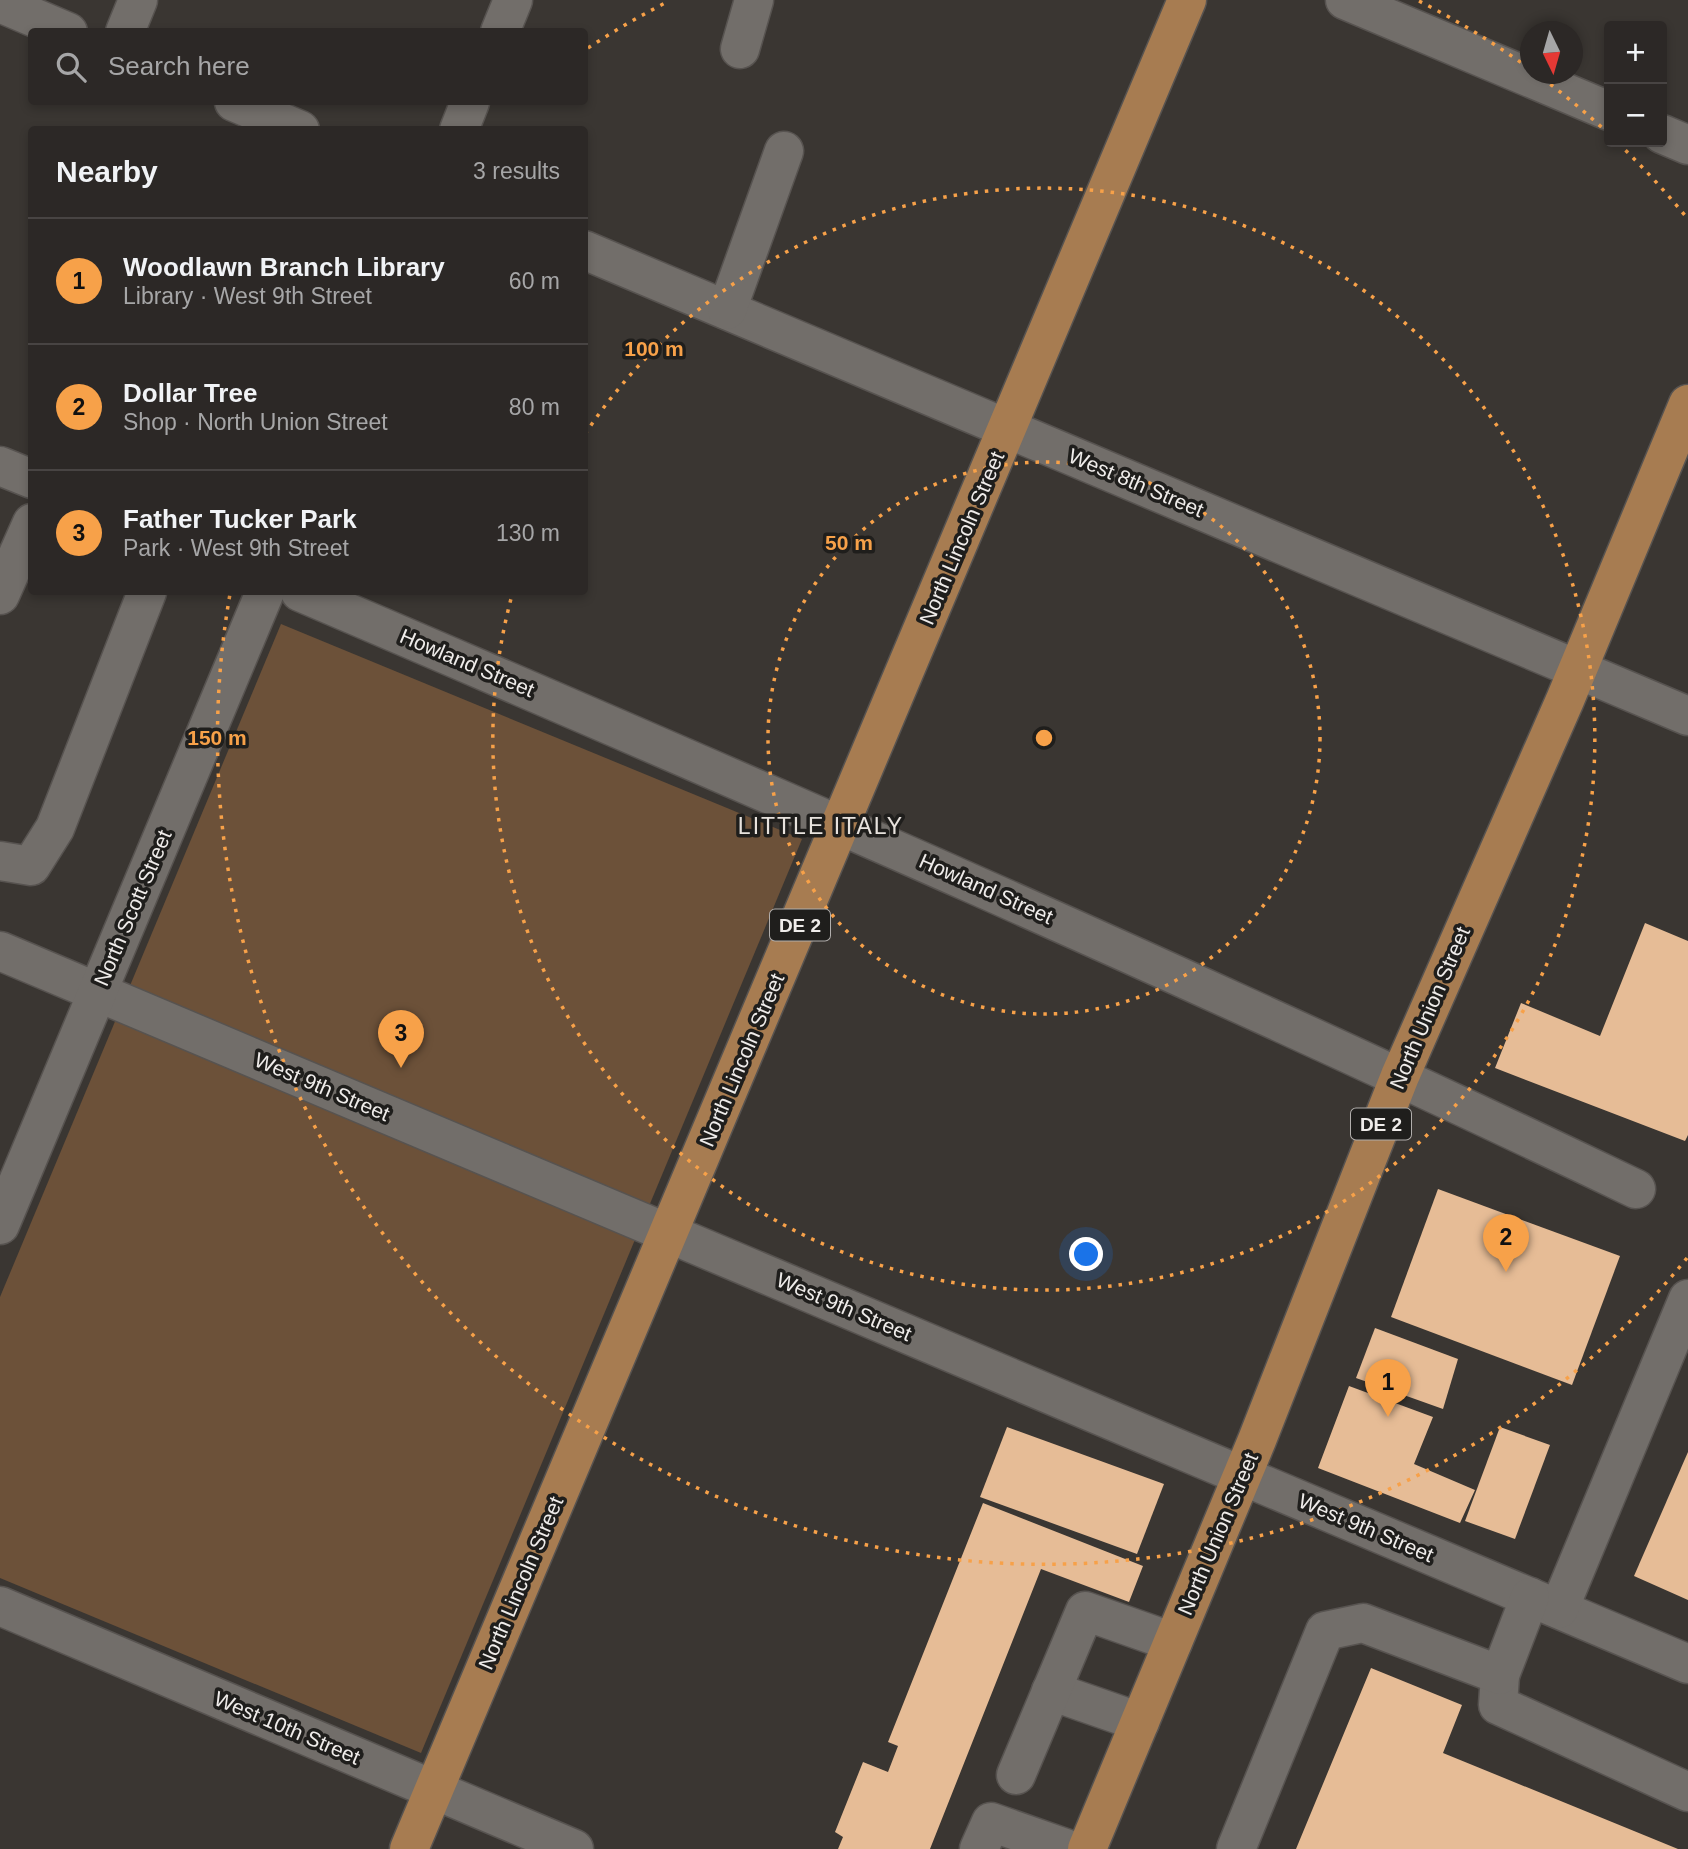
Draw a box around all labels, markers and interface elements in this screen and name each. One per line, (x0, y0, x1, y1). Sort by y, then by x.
north arrow (1520, 21, 1583, 84)
map controls (1604, 21, 1667, 147)
button: + (1604, 21, 1667, 84)
search box (28, 28, 588, 105)
icon: search (52, 48, 90, 86)
text: Search here (108, 51, 250, 81)
button: − (1604, 84, 1667, 147)
text: Nearby (56, 155, 158, 188)
text: 3 results (473, 158, 560, 184)
text: Woodlawn Branch Library (123, 252, 445, 282)
text: 1 (73, 268, 85, 294)
text: 60 m (509, 268, 560, 294)
text: Library · West 9th Street (123, 283, 372, 309)
text: 100 m (624, 337, 684, 360)
text: Dollar Tree (123, 378, 257, 408)
text: 2 (73, 394, 85, 420)
text: 80 m (509, 394, 560, 420)
text: Shop · North Union Street (123, 409, 388, 435)
street label: West 8th Street (1065, 444, 1207, 521)
street label: North Lincoln Street (915, 448, 1008, 628)
text: Father Tucker Park (123, 504, 357, 534)
text: 3 (73, 520, 85, 546)
text: 130 m (496, 520, 560, 546)
text: 50 m (825, 531, 873, 554)
text: Park · West 9th Street (123, 535, 349, 561)
street label: Howland Street (397, 624, 538, 701)
text: 150 m (187, 726, 247, 749)
centre of rings (1032, 726, 1056, 750)
district label: LITTLE ITALY (738, 813, 904, 839)
street label: North Scott Street (89, 826, 176, 989)
street label: Howland Street (916, 849, 1057, 928)
road number: DE 2 (770, 909, 830, 940)
street label: North Union Street (1385, 923, 1474, 1092)
street label: North Lincoln Street (695, 970, 788, 1150)
pin: 3 (378, 1010, 424, 1068)
street label: West 9th Street (251, 1048, 393, 1125)
road number: DE 2 (1351, 1108, 1411, 1140)
pin: 2 (1483, 1214, 1529, 1272)
your location (1069, 1237, 1103, 1271)
street label: West 9th Street (773, 1268, 915, 1345)
pin: 1 (1365, 1359, 1411, 1417)
street label: North Union Street (1173, 1449, 1262, 1618)
street label: West 9th Street (1295, 1489, 1437, 1566)
street label: North Lincoln Street (474, 1493, 567, 1673)
street label: West 10th Street (211, 1686, 364, 1769)

